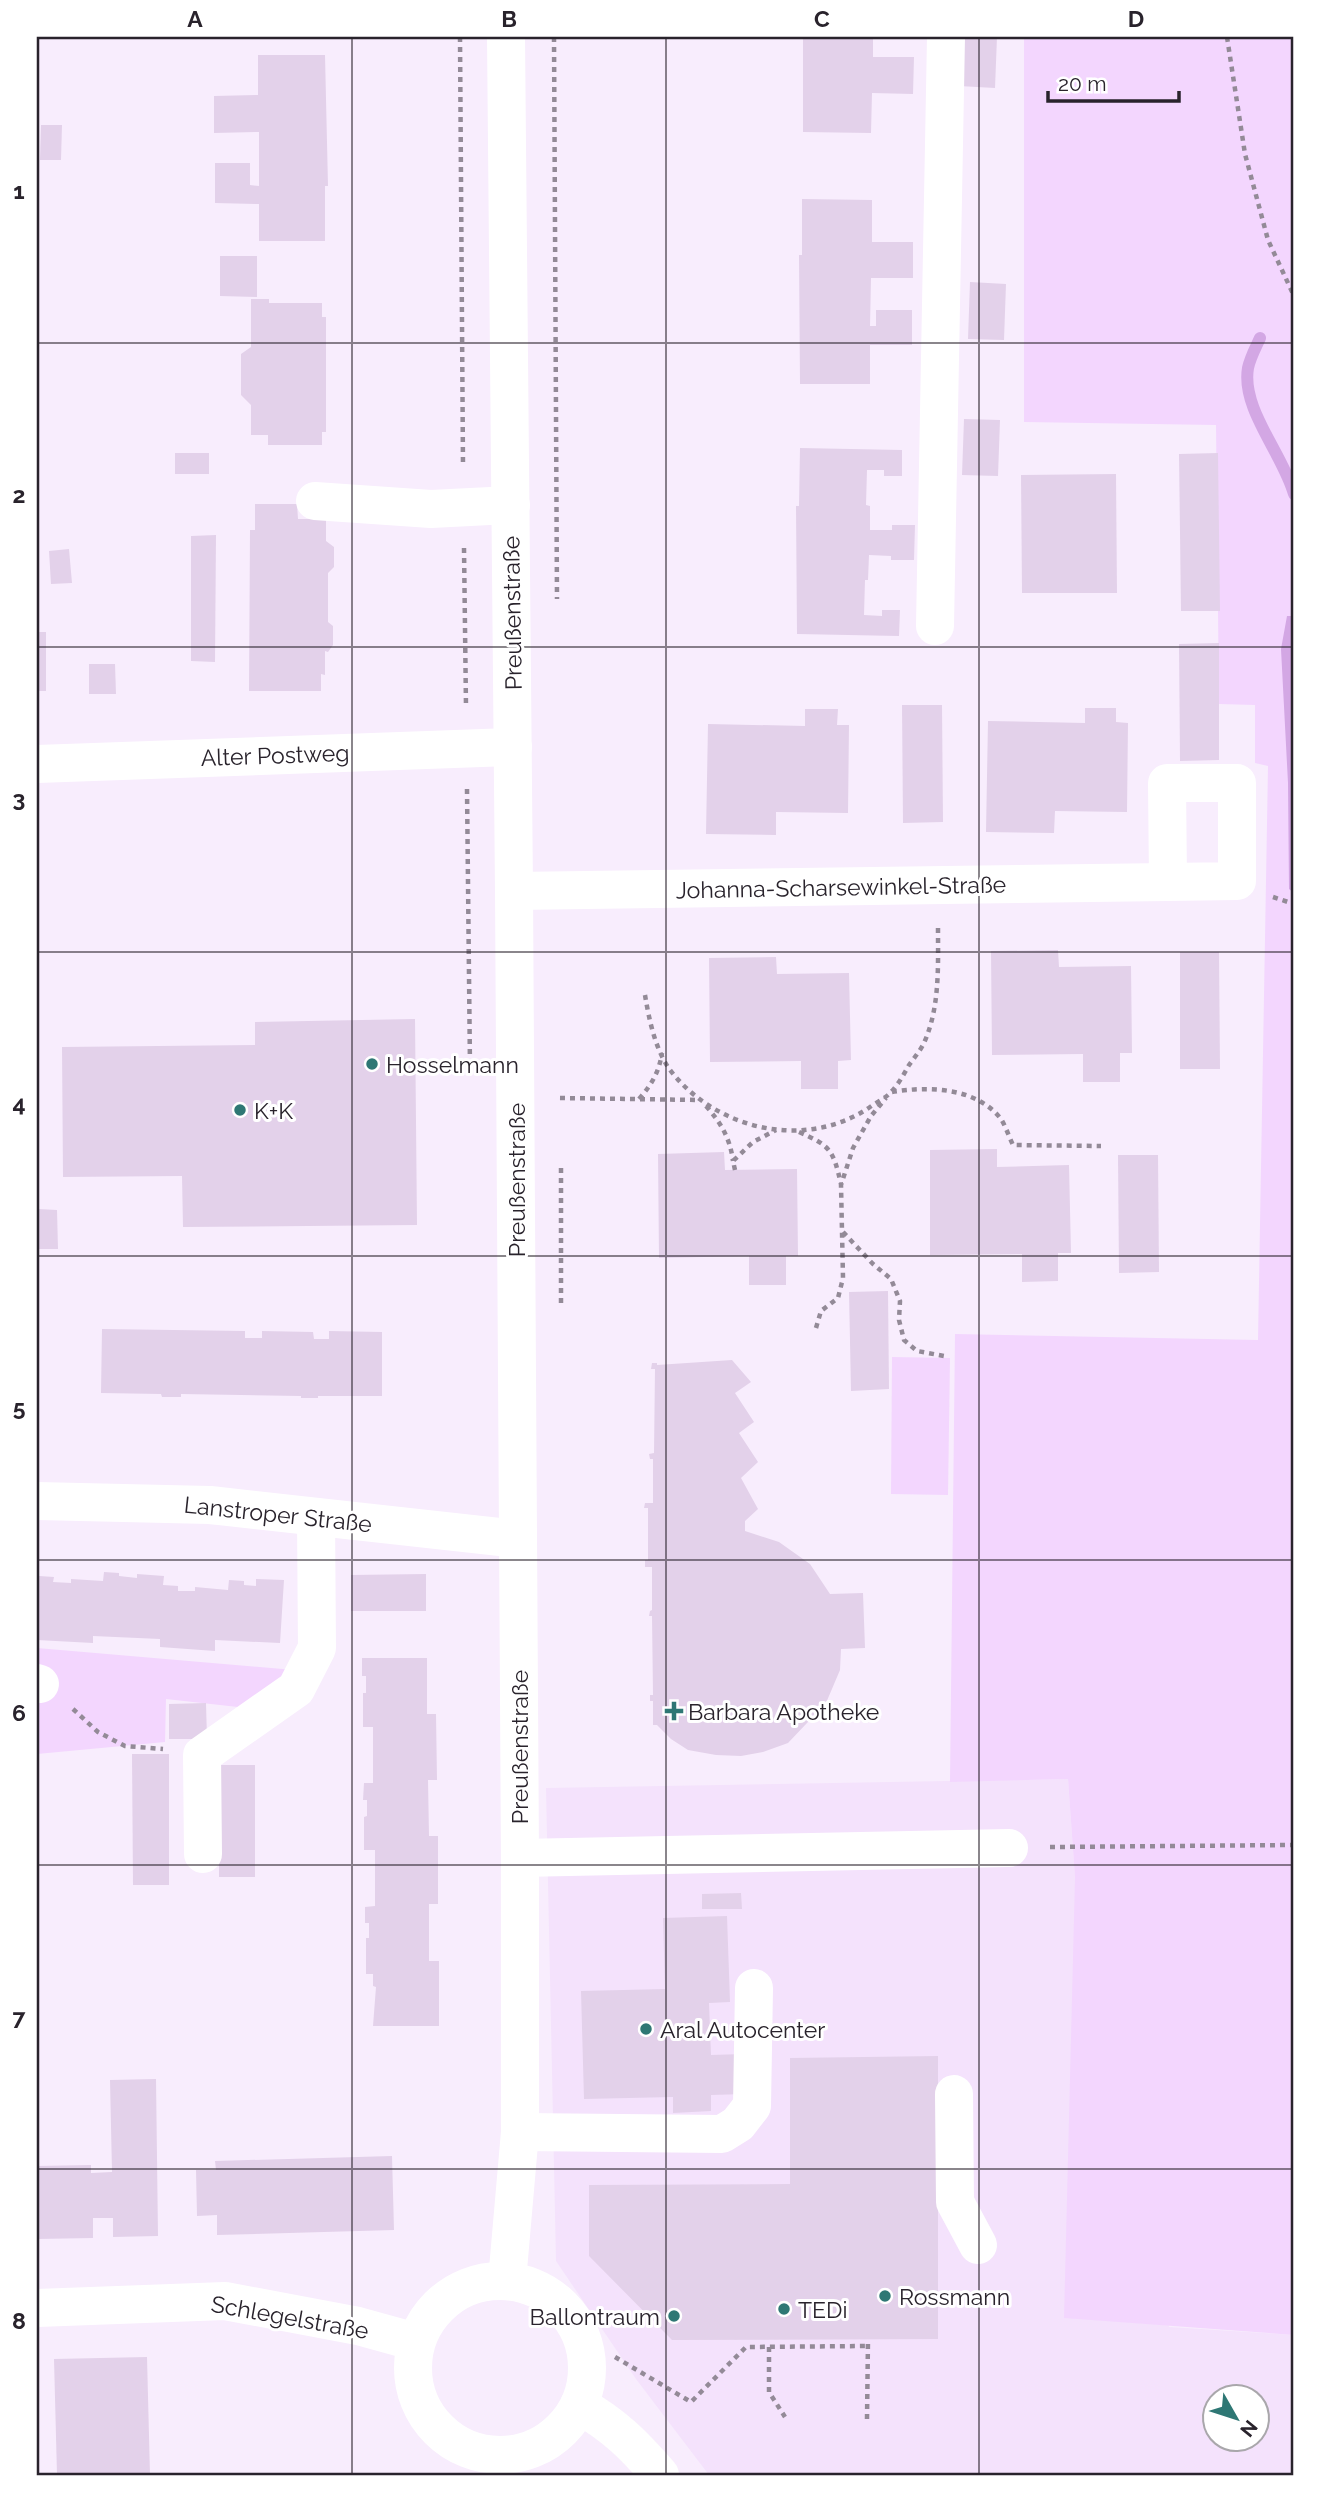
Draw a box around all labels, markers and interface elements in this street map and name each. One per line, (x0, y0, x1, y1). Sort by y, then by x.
text: A (187, 5, 203, 32)
text: B (501, 5, 517, 32)
text: C (814, 5, 830, 32)
text: D (1128, 5, 1144, 32)
scale bar (1048, 60, 1179, 104)
text: 20 m (1058, 71, 1106, 96)
text: 1 (13, 177, 25, 204)
text: 2 (13, 481, 25, 508)
street label: Preußenstraße (497, 536, 527, 690)
street label: Alter Postweg (200, 739, 350, 771)
text: 3 (13, 785, 25, 812)
street label: Johanna-Scharsewinkel-Straße (676, 871, 1006, 903)
place label: Hosselmann (386, 1051, 519, 1078)
marker: Hosselmann (364, 1056, 380, 1072)
text: 4 (12, 1090, 26, 1117)
place label: K+K (254, 1097, 293, 1124)
marker: K+K (232, 1102, 248, 1118)
street label: Preußenstraße (503, 1103, 530, 1257)
text: 5 (13, 1394, 26, 1421)
street label: Lanstroper Straße (183, 1491, 373, 1537)
street label: Preußenstraße (506, 1670, 533, 1824)
place label: Barbara Apotheke (688, 1698, 879, 1725)
text: 6 (12, 1699, 26, 1726)
marker: Barbara Apotheke (666, 1703, 682, 1719)
text: 7 (13, 2003, 26, 2030)
place label: Aral Autocenter (660, 2016, 825, 2043)
marker: Aral Autocenter (638, 2021, 654, 2037)
place label: Rossmann (899, 2283, 1010, 2310)
marker: Rossmann (877, 2288, 893, 2304)
street label: Schlegelstraße (209, 2290, 371, 2344)
place label: TEDi (798, 2296, 848, 2323)
marker: TEDi (776, 2301, 792, 2317)
place label: Ballontraum (530, 2303, 660, 2330)
text: 8 (12, 2307, 26, 2334)
marker: Ballontraum (666, 2308, 682, 2324)
north arrow (1202, 2382, 1272, 2452)
text: N (1236, 2416, 1262, 2441)

